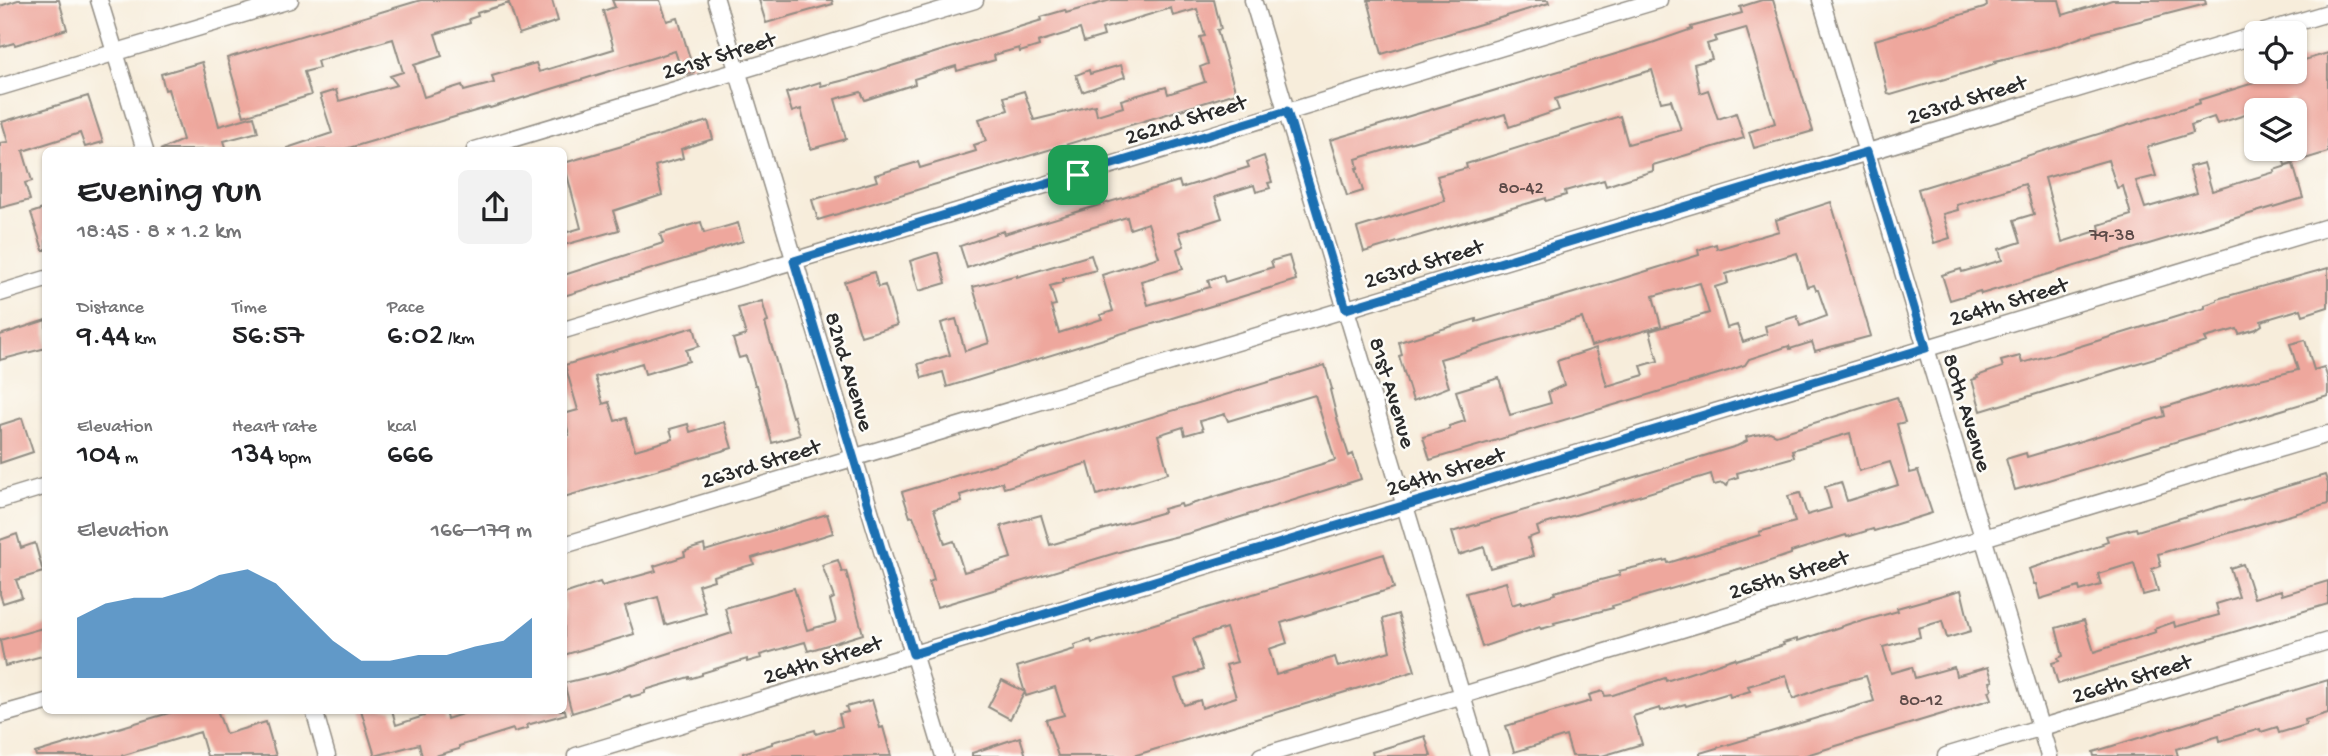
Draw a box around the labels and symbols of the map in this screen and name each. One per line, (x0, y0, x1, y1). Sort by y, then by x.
street label: 261st Street (659, 27, 780, 87)
street label: 263rd Street (1904, 70, 2031, 132)
street label: 262nd Street (1122, 90, 1251, 153)
pin (1048, 145, 1108, 205)
house number: 80-42 (1498, 178, 1544, 201)
house number: 79-38 (2088, 225, 2135, 248)
street label: 263rd Street (1361, 234, 1488, 296)
street label: 264th Street (1947, 272, 2073, 334)
street label: 82nd Avenue (817, 309, 879, 436)
street label: 81st Avenue (1361, 334, 1421, 453)
street label: 80th Avenue (1935, 351, 1997, 476)
street label: 263rd Street (698, 434, 825, 496)
street label: 264th Street (1384, 442, 1510, 504)
street label: 265th Street (1726, 545, 1854, 607)
street label: 264th Street (761, 630, 887, 692)
street label: 266th Street (2069, 649, 2196, 711)
house number: 80-12 (1899, 690, 1943, 713)

